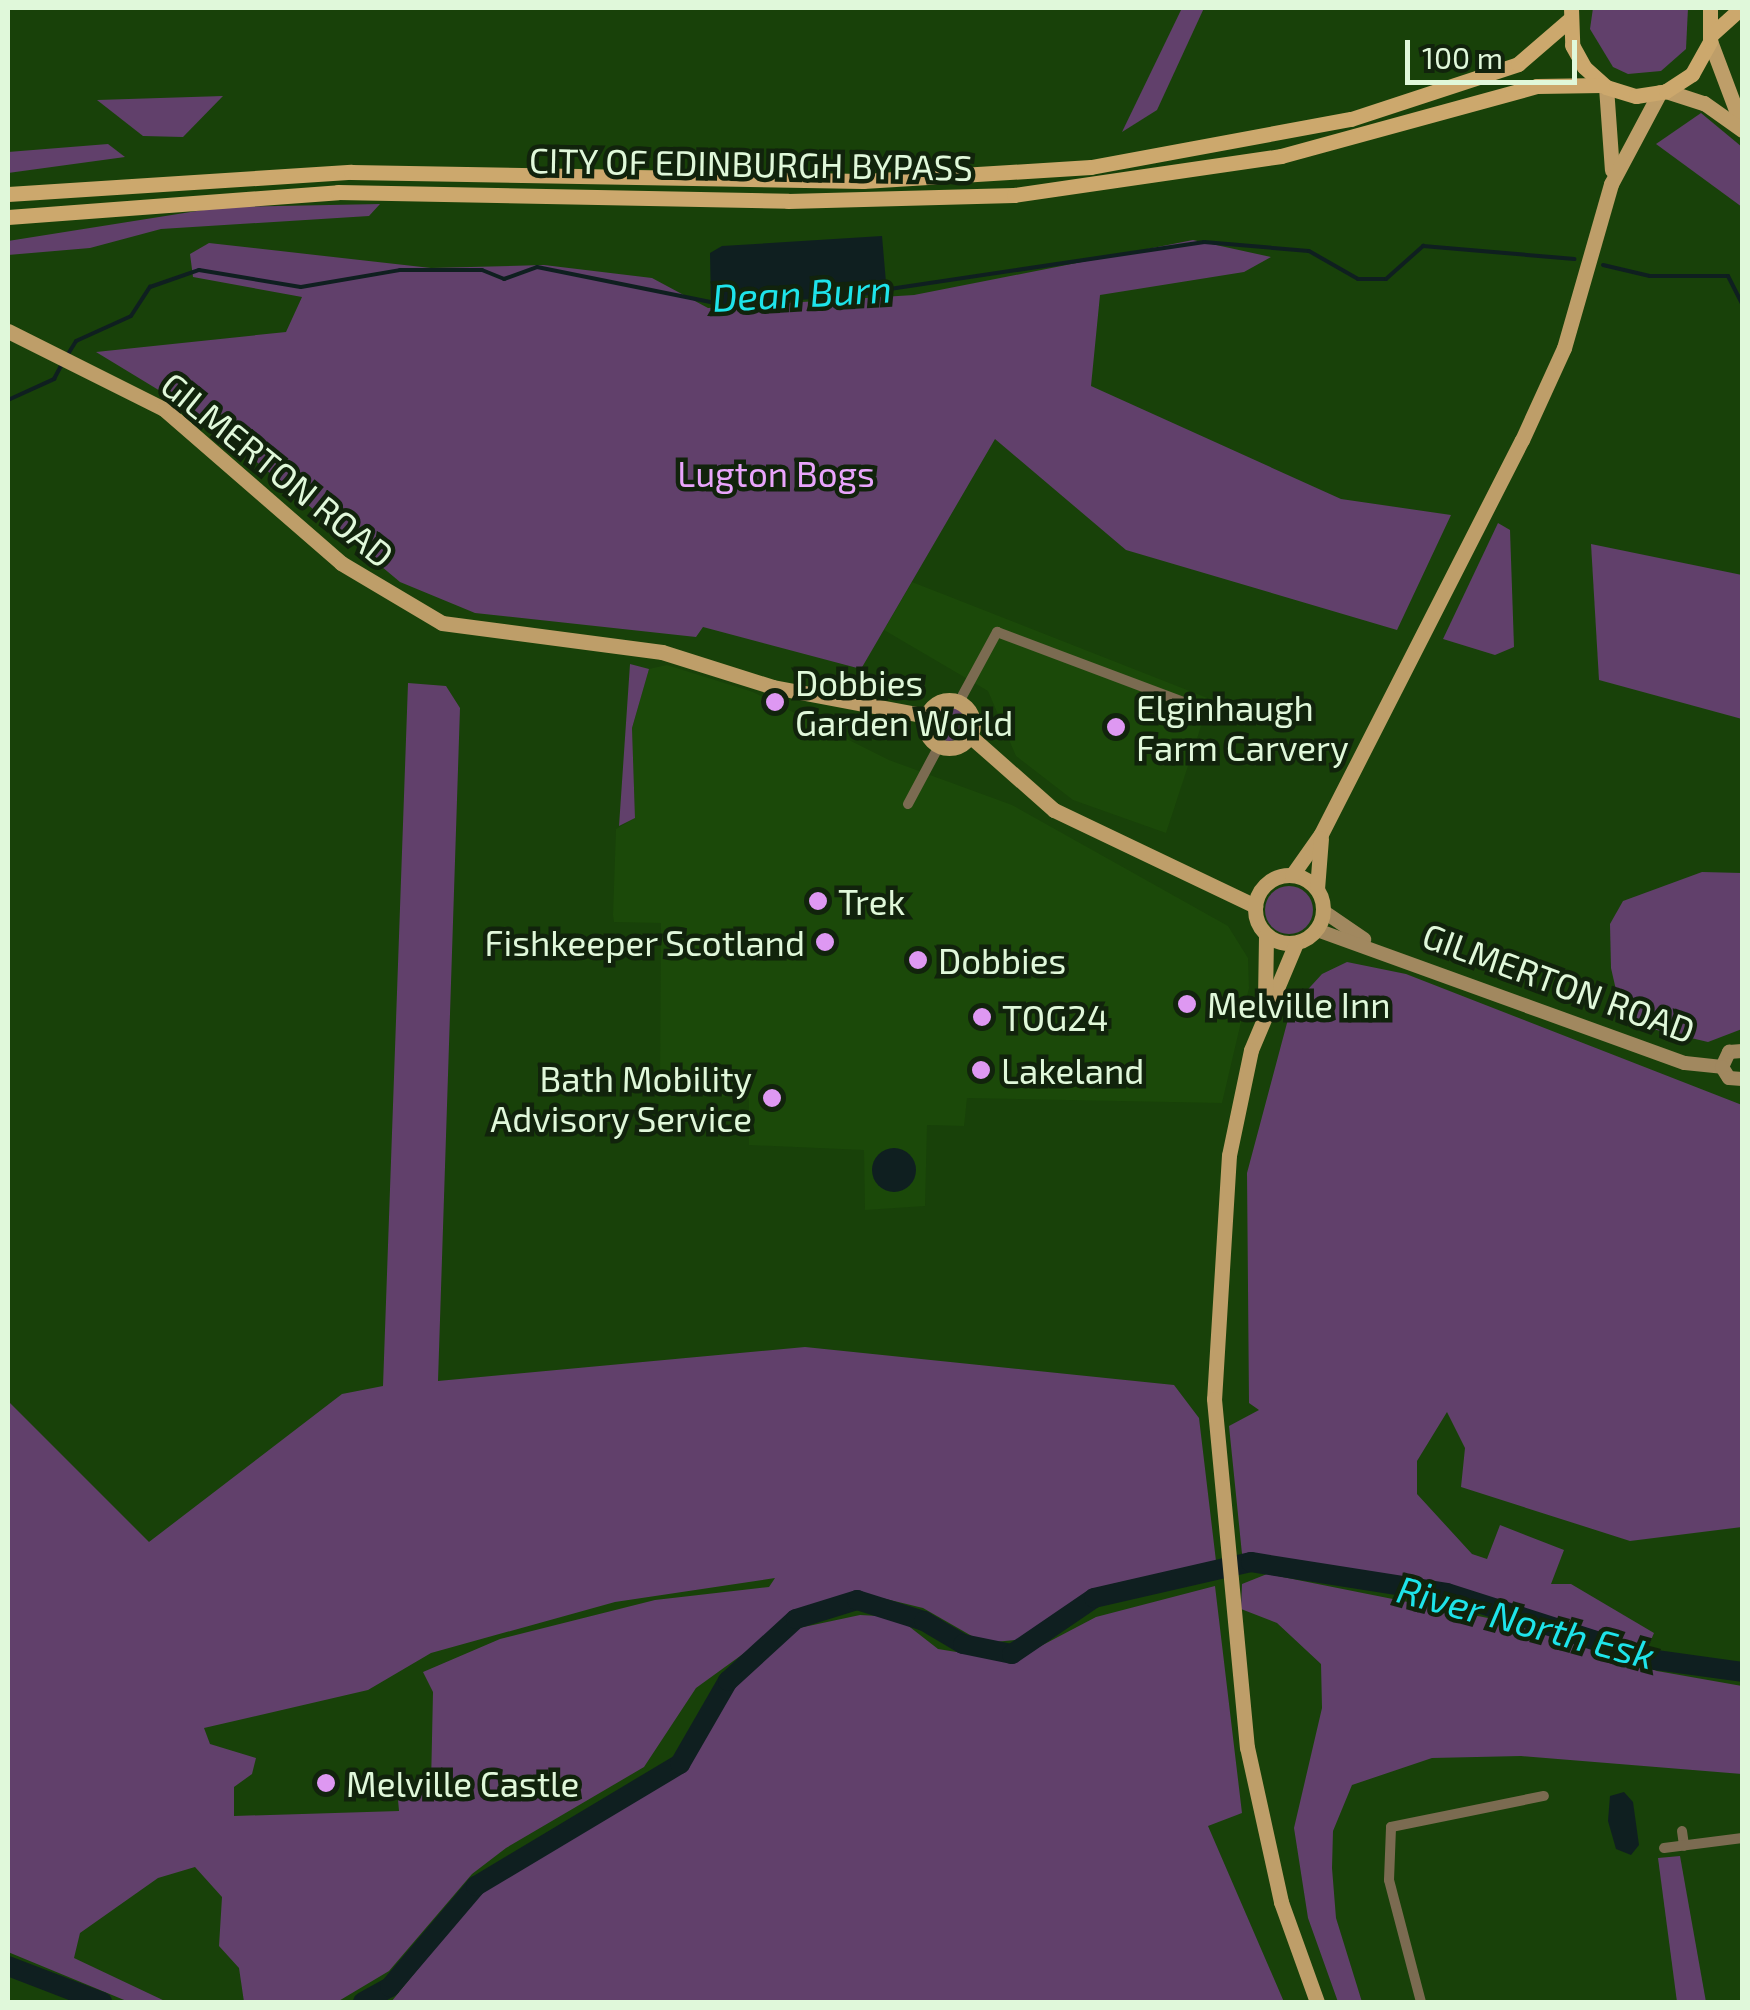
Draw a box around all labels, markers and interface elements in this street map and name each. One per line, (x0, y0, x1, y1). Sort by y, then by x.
scale bar (1410, 20, 1582, 82)
text: 100 m (1422, 39, 1503, 75)
street label: CITY OF EDINBURGH BYPASS (528, 138, 974, 188)
water label: Dean Burn (711, 266, 893, 320)
street label: GILMERTON ROAD (154, 363, 402, 575)
park label: Lugton Bogs (677, 452, 875, 494)
place label: Dobbies Garden World (795, 661, 1014, 743)
place label: Elginhaugh Farm Carvery (1136, 686, 1349, 768)
marker: Dobbies Garden World (764, 691, 786, 713)
marker: Elginhaugh Farm Carvery (1105, 716, 1127, 738)
place label: Trek (838, 880, 905, 922)
marker: Trek (807, 890, 829, 912)
street label: GILMERTON ROAD (1417, 913, 1701, 1051)
place label: Fishkeeper Scotland (484, 921, 805, 963)
marker: Fishkeeper Scotland (814, 931, 836, 953)
place label: Dobbies (938, 939, 1066, 981)
marker: Dobbies (907, 949, 929, 971)
place label: Melville Inn (1207, 983, 1391, 1025)
marker: Melville Inn (1176, 993, 1198, 1015)
place label: TOG24 (1002, 996, 1108, 1038)
marker: TOG24 (971, 1006, 993, 1028)
place label: Lakeland (1001, 1049, 1144, 1091)
place label: Bath Mobility Advisory Service (490, 1057, 752, 1139)
marker: Lakeland (970, 1059, 992, 1081)
marker: Bath Mobility Advisory Service (761, 1087, 783, 1109)
water label: River North Esk (1392, 1566, 1660, 1678)
place label: Melville Castle (346, 1762, 579, 1804)
marker: Melville Castle (315, 1772, 337, 1794)

